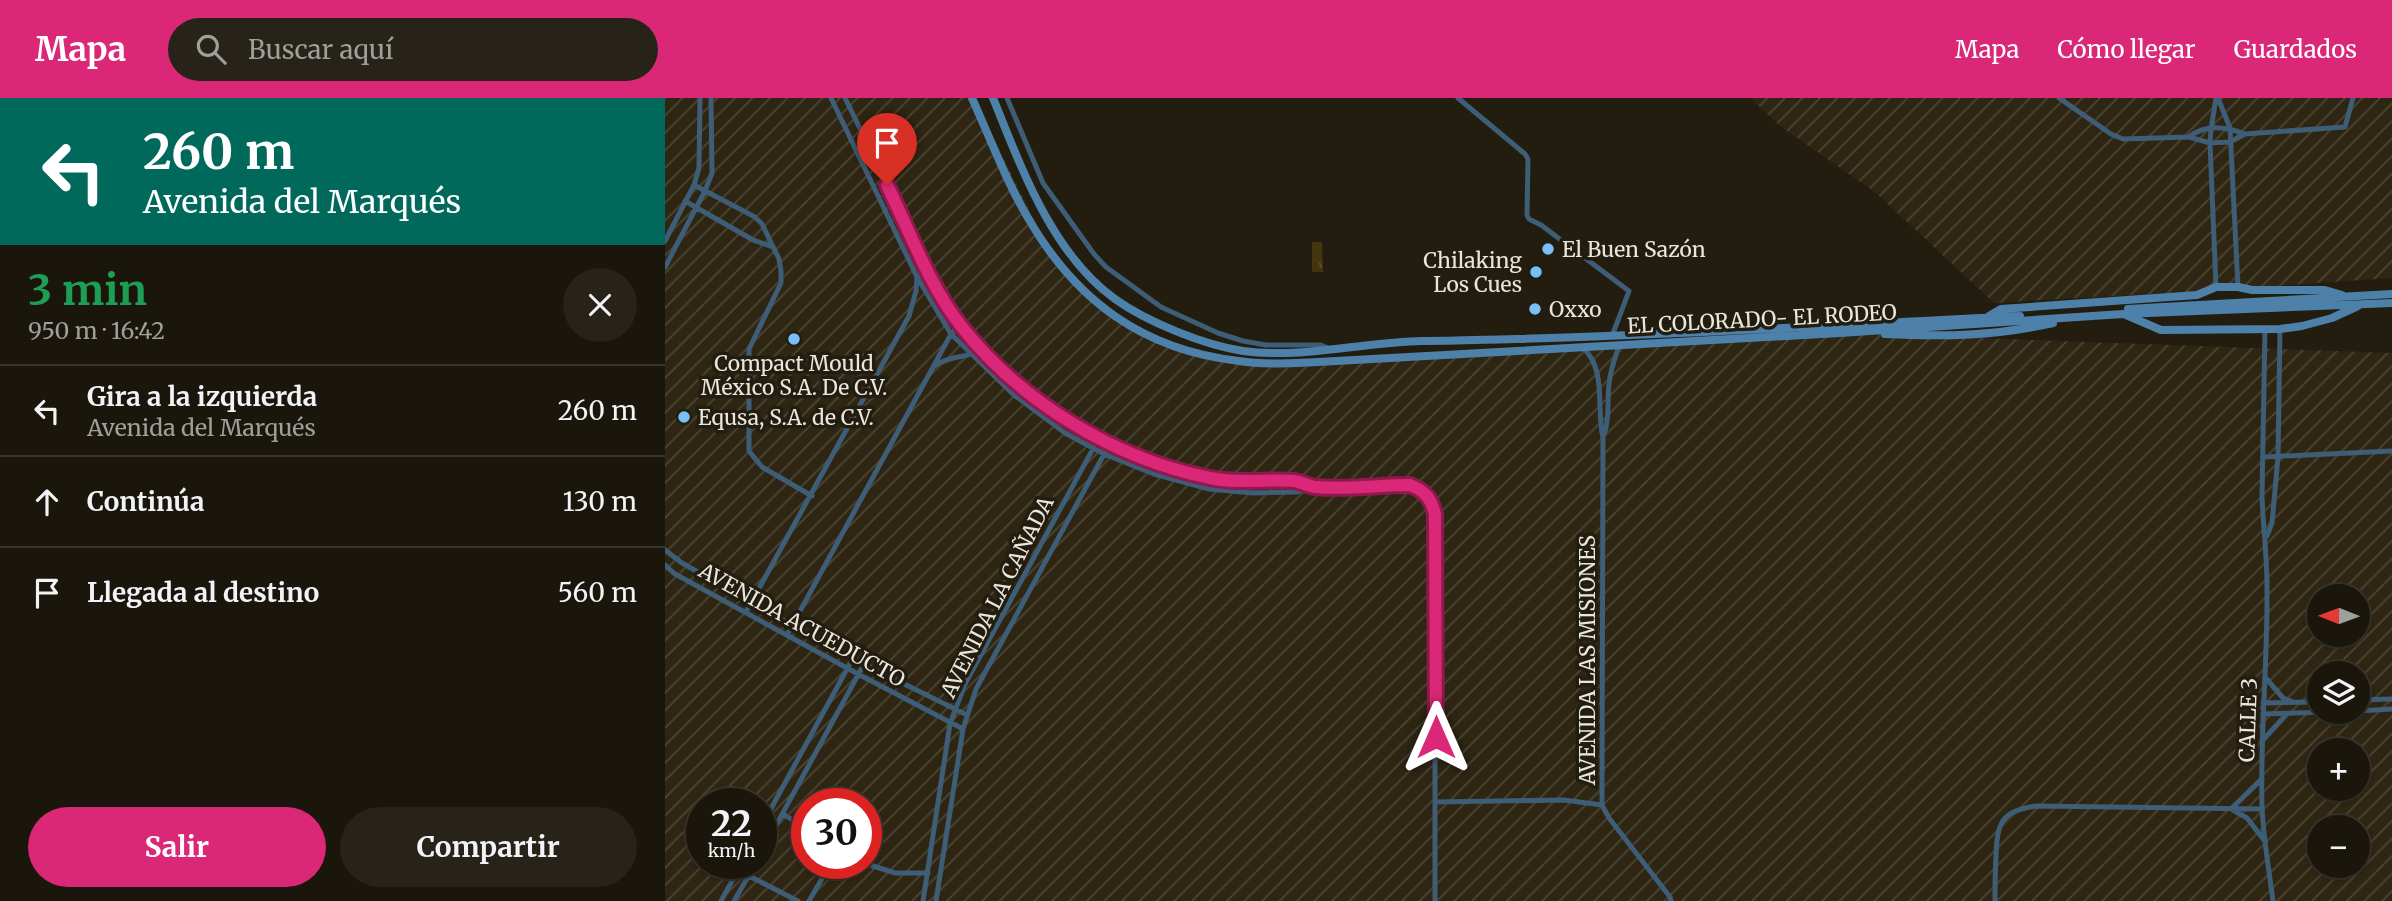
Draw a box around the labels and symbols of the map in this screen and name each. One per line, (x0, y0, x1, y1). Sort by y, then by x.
pin (857, 113, 917, 185)
place label: El Buen Sazón (1562, 236, 1706, 263)
marker: El Buen Sazón (1540, 241, 1556, 257)
place label: Chilaking Los Cues (1423, 247, 1522, 298)
marker: Chilaking Los Cues (1528, 264, 1544, 280)
place label: Oxxo (1549, 296, 1602, 323)
street label: EL COLORADO- EL RODEO (1626, 298, 1898, 340)
marker: Oxxo (1527, 301, 1543, 317)
marker: Compact Mould México S.A. De C.V. (786, 331, 802, 347)
place label: Compact Mould México S.A. De C.V. (701, 350, 887, 401)
place label: Equsa, S.A. de C.V. (698, 404, 874, 431)
marker: Equsa, S.A. de C.V. (676, 409, 692, 425)
street label: AVENIDA LA CAÑADA (934, 492, 1060, 703)
street label: AVENIDA LAS MISIONES (1574, 535, 1601, 786)
street label: AVENIDA ACUEDUCTO (693, 556, 910, 693)
north arrow (2307, 584, 2369, 648)
street label: CALLE 3 (2233, 677, 2263, 763)
position arrow (1399, 700, 1473, 774)
speed limit sign: 30 (791, 788, 882, 879)

